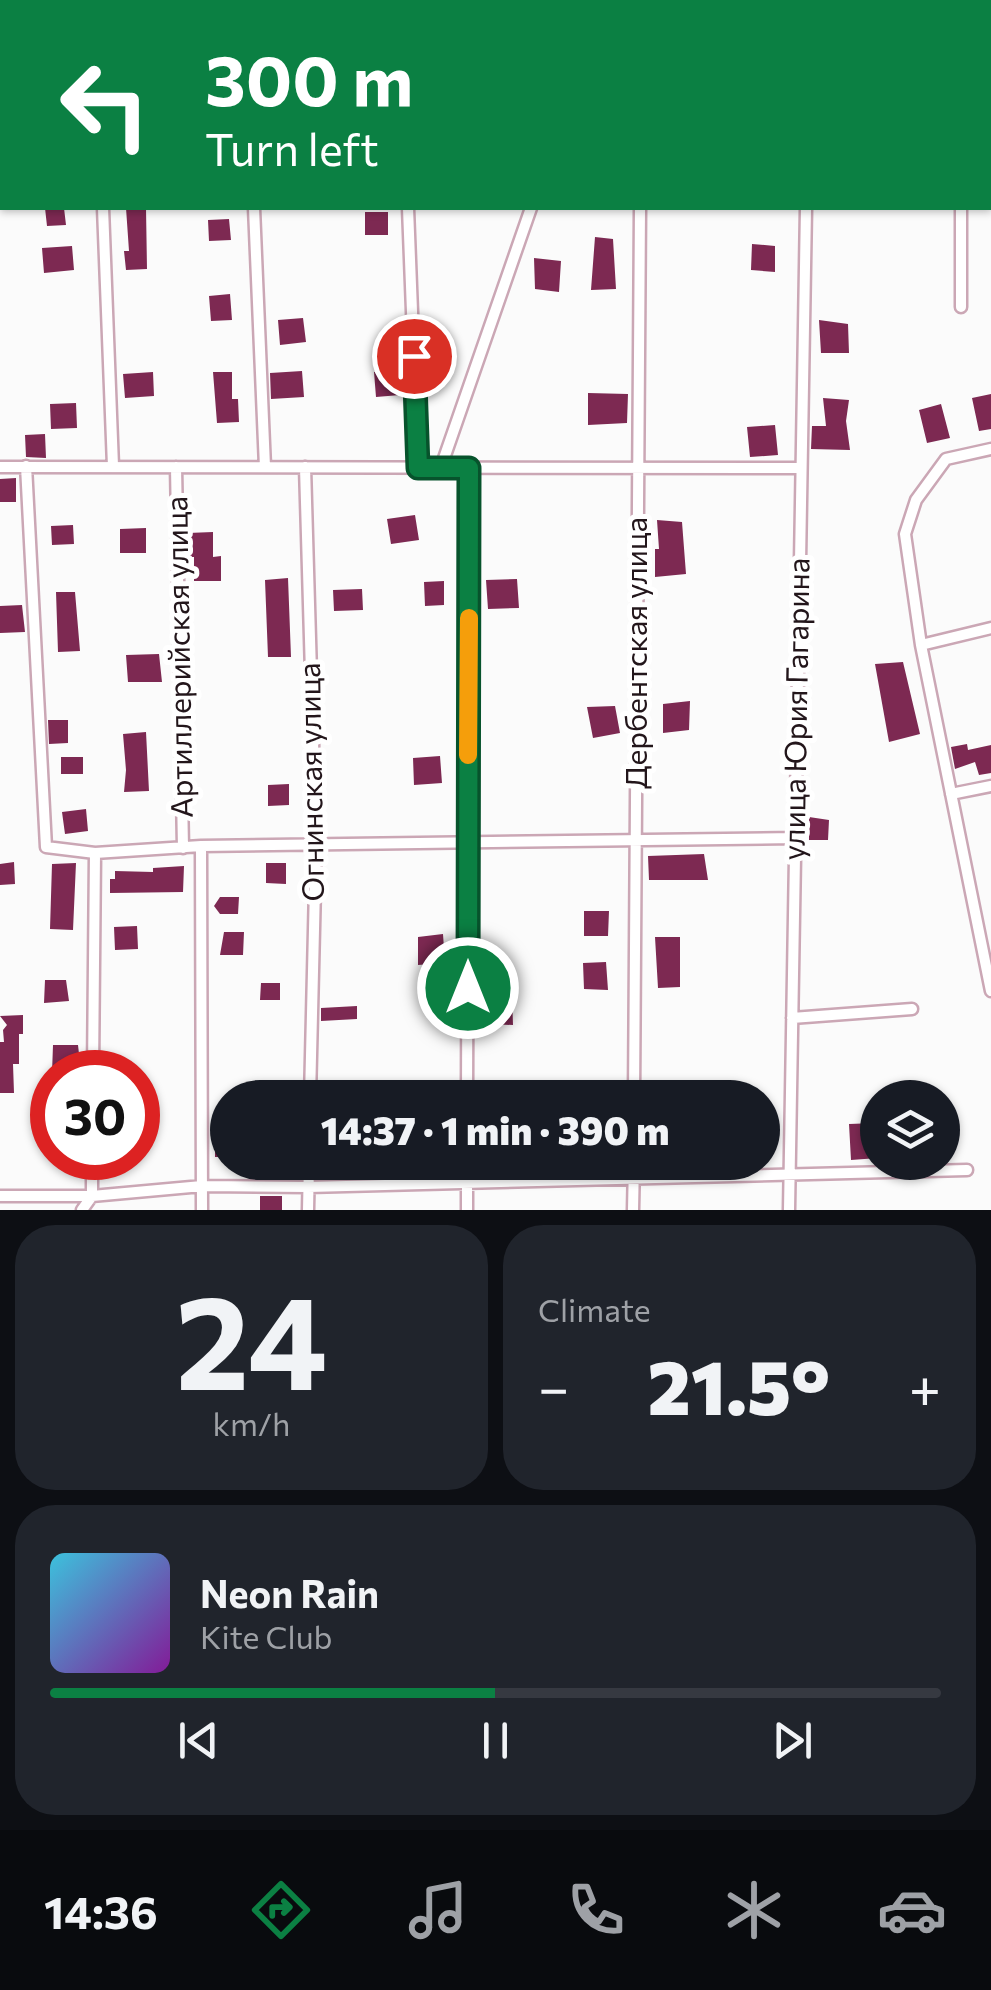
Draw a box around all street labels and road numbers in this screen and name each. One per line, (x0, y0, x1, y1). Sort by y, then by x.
street label: Артиллерийская улица (156, 496, 199, 818)
street label: Дербентская улица (616, 517, 653, 789)
street label: улица Юрия Гагарина (773, 557, 816, 861)
street label: Огнинская улица (289, 662, 330, 902)

